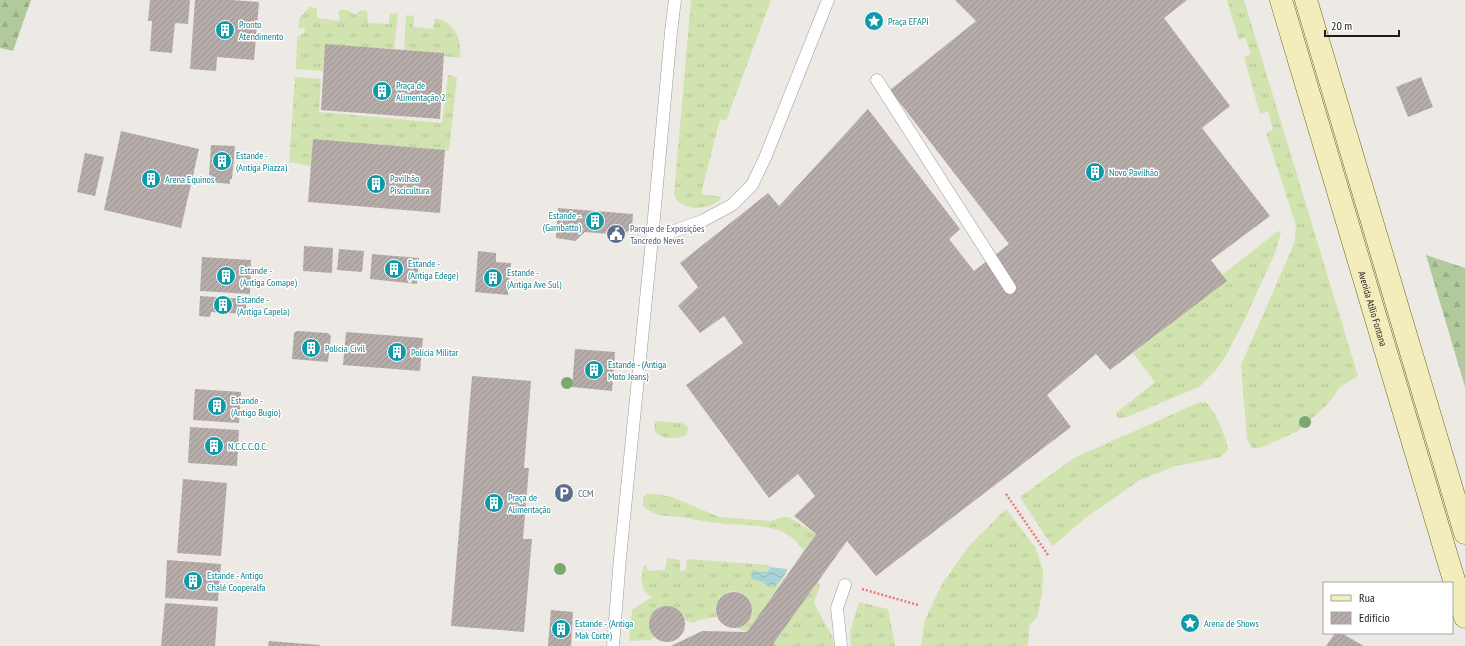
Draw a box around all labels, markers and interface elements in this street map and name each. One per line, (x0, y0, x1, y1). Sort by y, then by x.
place icon: Praça EFAPI (863, 10, 885, 32)
scale bar (1325, 12, 1399, 38)
place label: Praça EFAPI (888, 15, 929, 28)
place label: Pronto Atendimento (239, 18, 283, 43)
text: 20 m (1331, 18, 1352, 33)
building icon: Pronto Atendimento (214, 19, 236, 41)
place label: Praça de Alimentação 2 (396, 79, 446, 104)
building icon: Praça de Alimentação 2 (371, 80, 393, 102)
place label: Estande - (Antiga Piazza) (236, 149, 288, 174)
building icon: Estande - (Antiga Piazza) (211, 150, 233, 172)
building icon: Novo Pavilhão (1084, 161, 1106, 183)
place label: Novo Pavilhão (1109, 166, 1158, 179)
building icon: Arena Equinos (140, 168, 162, 190)
place label: Pavilhão Piscicultura (390, 172, 430, 197)
place label: Arena Equinos (165, 173, 215, 186)
building icon: Pavilhão Piscicultura (365, 173, 387, 195)
place label: Estande - (Gambatto) (543, 209, 582, 234)
building icon: Estande - (Gambatto) (584, 210, 606, 232)
place label: Parque de Exposições Tancredo Neves (630, 222, 705, 247)
public building icon: Parque de Exposições Tancredo Neves (605, 223, 627, 245)
place label: Estande - (Antiga Edege) (408, 257, 459, 282)
building icon: Estande - (Antiga Edege) (383, 258, 405, 280)
place label: Estande - (Antiga Comape) (240, 264, 297, 289)
building icon: Estande - (Antiga Comape) (215, 265, 237, 287)
place label: Estande - (Antiga Ave Sul) (507, 266, 562, 291)
building icon: Estande - (Antiga Ave Sul) (482, 267, 504, 289)
street label: Avenida Atílio Fontana (1356, 269, 1390, 348)
place label: Estande - (Antiga Capela) (237, 293, 290, 318)
building icon: Estande - (Antiga Capela) (212, 294, 234, 316)
building icon: Polícia Civil (300, 337, 322, 359)
building icon: Polícia Militar (386, 341, 408, 363)
place label: Polícia Civil (325, 342, 366, 355)
place label: Polícia Militar (411, 346, 459, 359)
place label: Estande - (Antiga Moto Jeans) (608, 358, 666, 383)
building icon: Estande - (Antiga Moto Jeans) (583, 359, 605, 381)
place label: Estande - (Antigo Bugio) (231, 394, 281, 419)
building icon: Estande - (Antigo Bugio) (206, 395, 228, 417)
building icon: N.C.C.C.O.C. (203, 435, 225, 457)
place label: N.C.C.C.O.C. (228, 440, 268, 453)
parking icon: CCM (553, 482, 575, 504)
place label: CCM (578, 487, 593, 500)
place label: Praça de Alimentação (508, 491, 551, 516)
building icon: Praça de Alimentação (483, 492, 505, 514)
place label: Estande - Antigo Chalé Cooperalfa (207, 569, 266, 594)
building icon: Estande - Antigo Chalé Cooperalfa (182, 570, 204, 592)
legend (1323, 582, 1453, 634)
text: Rua (1359, 590, 1375, 605)
text: Edifício (1359, 610, 1390, 625)
place icon: Arena de Shows (1179, 612, 1201, 634)
place label: Estande - (Antiga Mak Corte) (575, 617, 633, 642)
place label: Arena de Shows (1204, 617, 1260, 630)
building icon: Estande - (Antiga Mak Corte) (550, 618, 572, 640)

